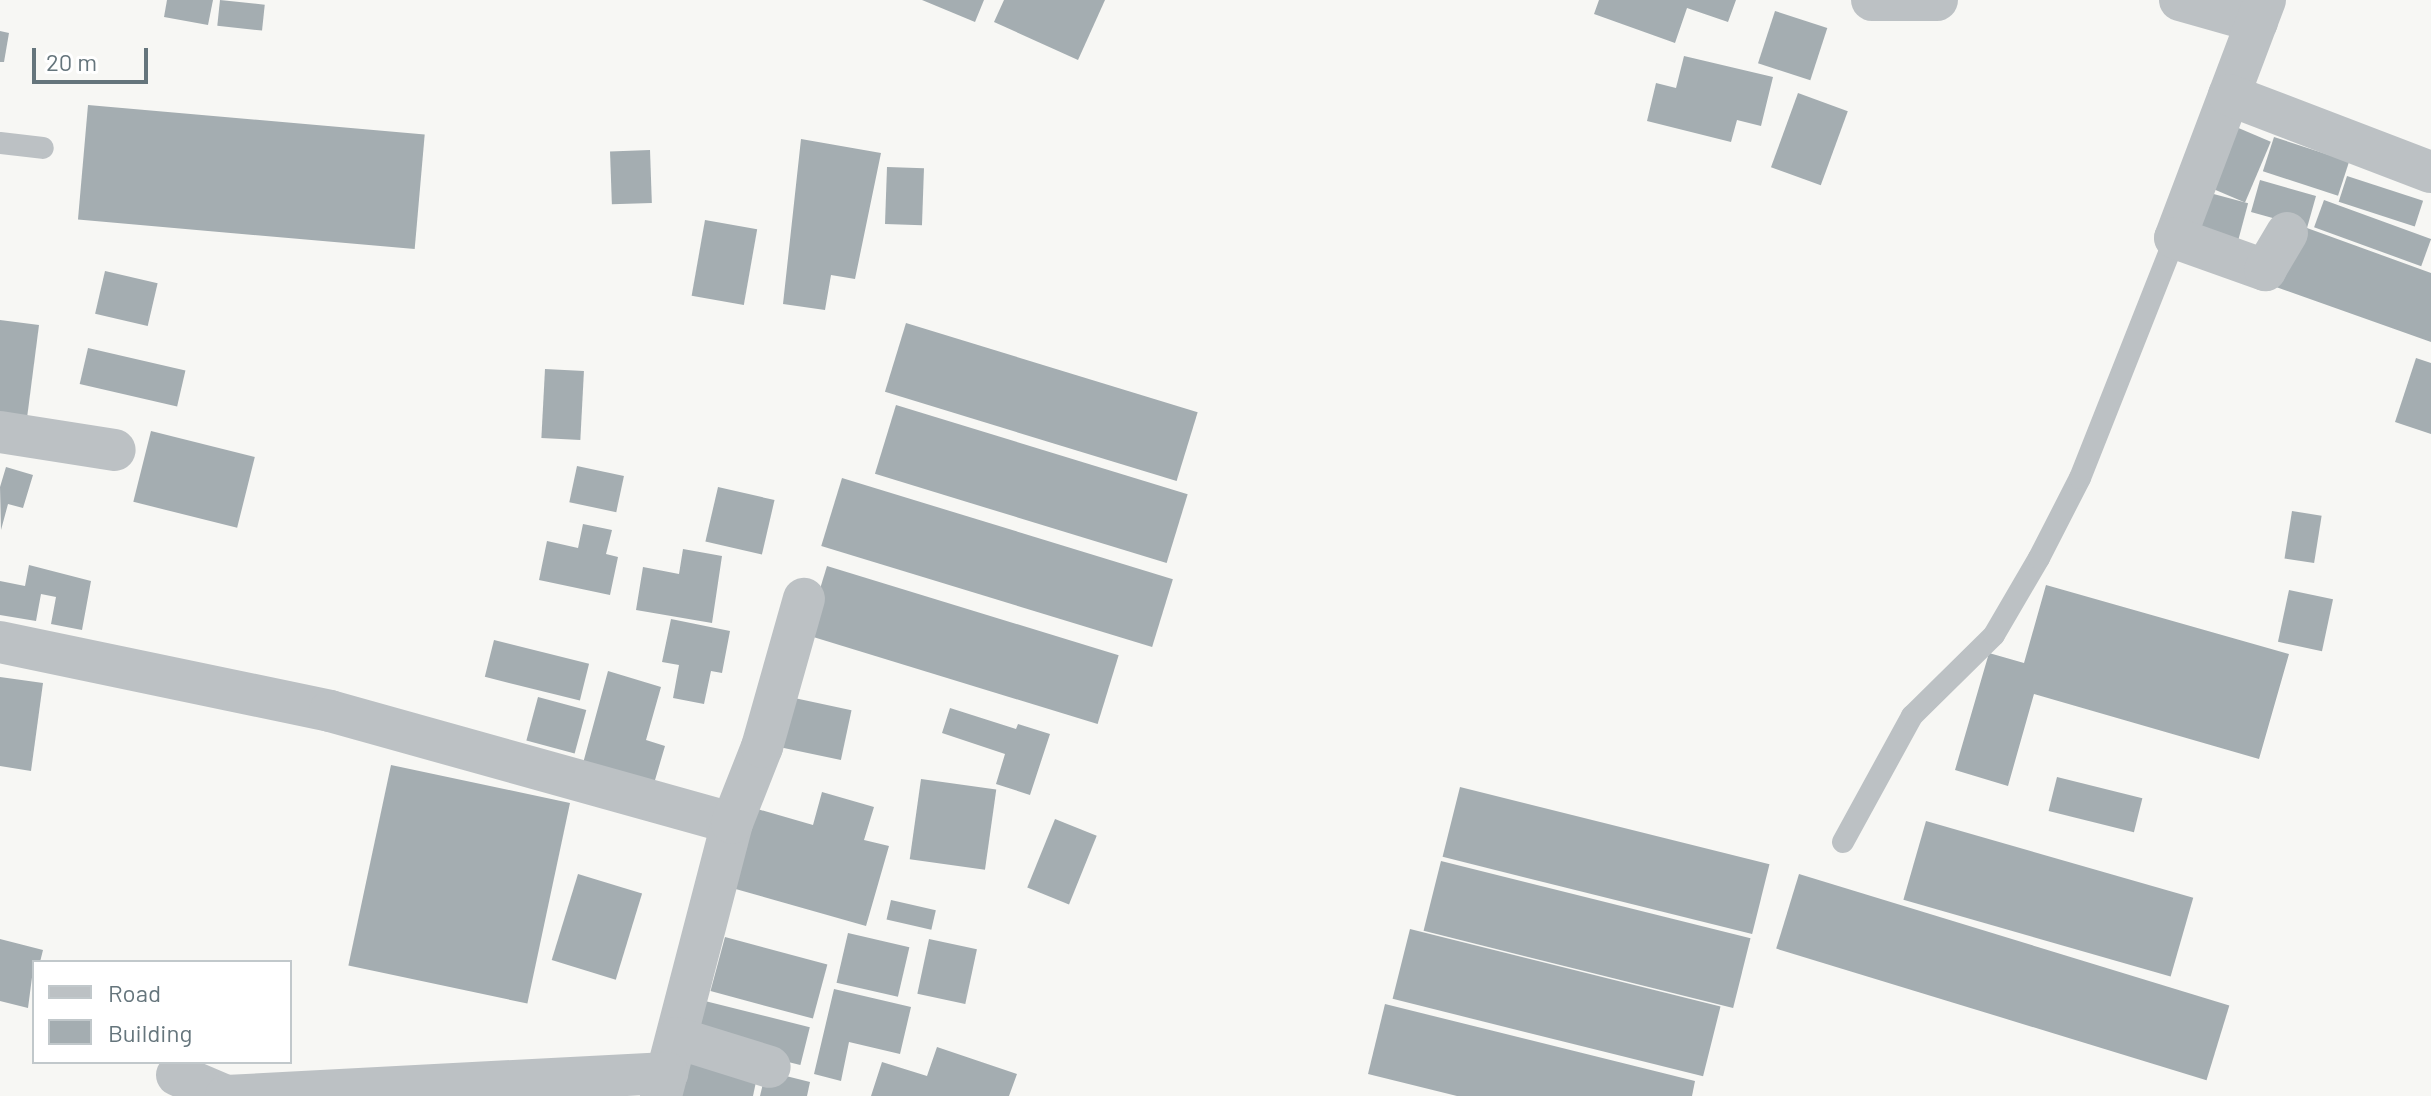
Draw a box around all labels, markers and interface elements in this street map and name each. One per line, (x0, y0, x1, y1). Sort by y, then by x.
scale bar (36, 32, 152, 82)
text: 20 m (46, 47, 97, 76)
legend (32, 960, 292, 1064)
text: Road (108, 978, 161, 1007)
text: Building (108, 1018, 192, 1047)

